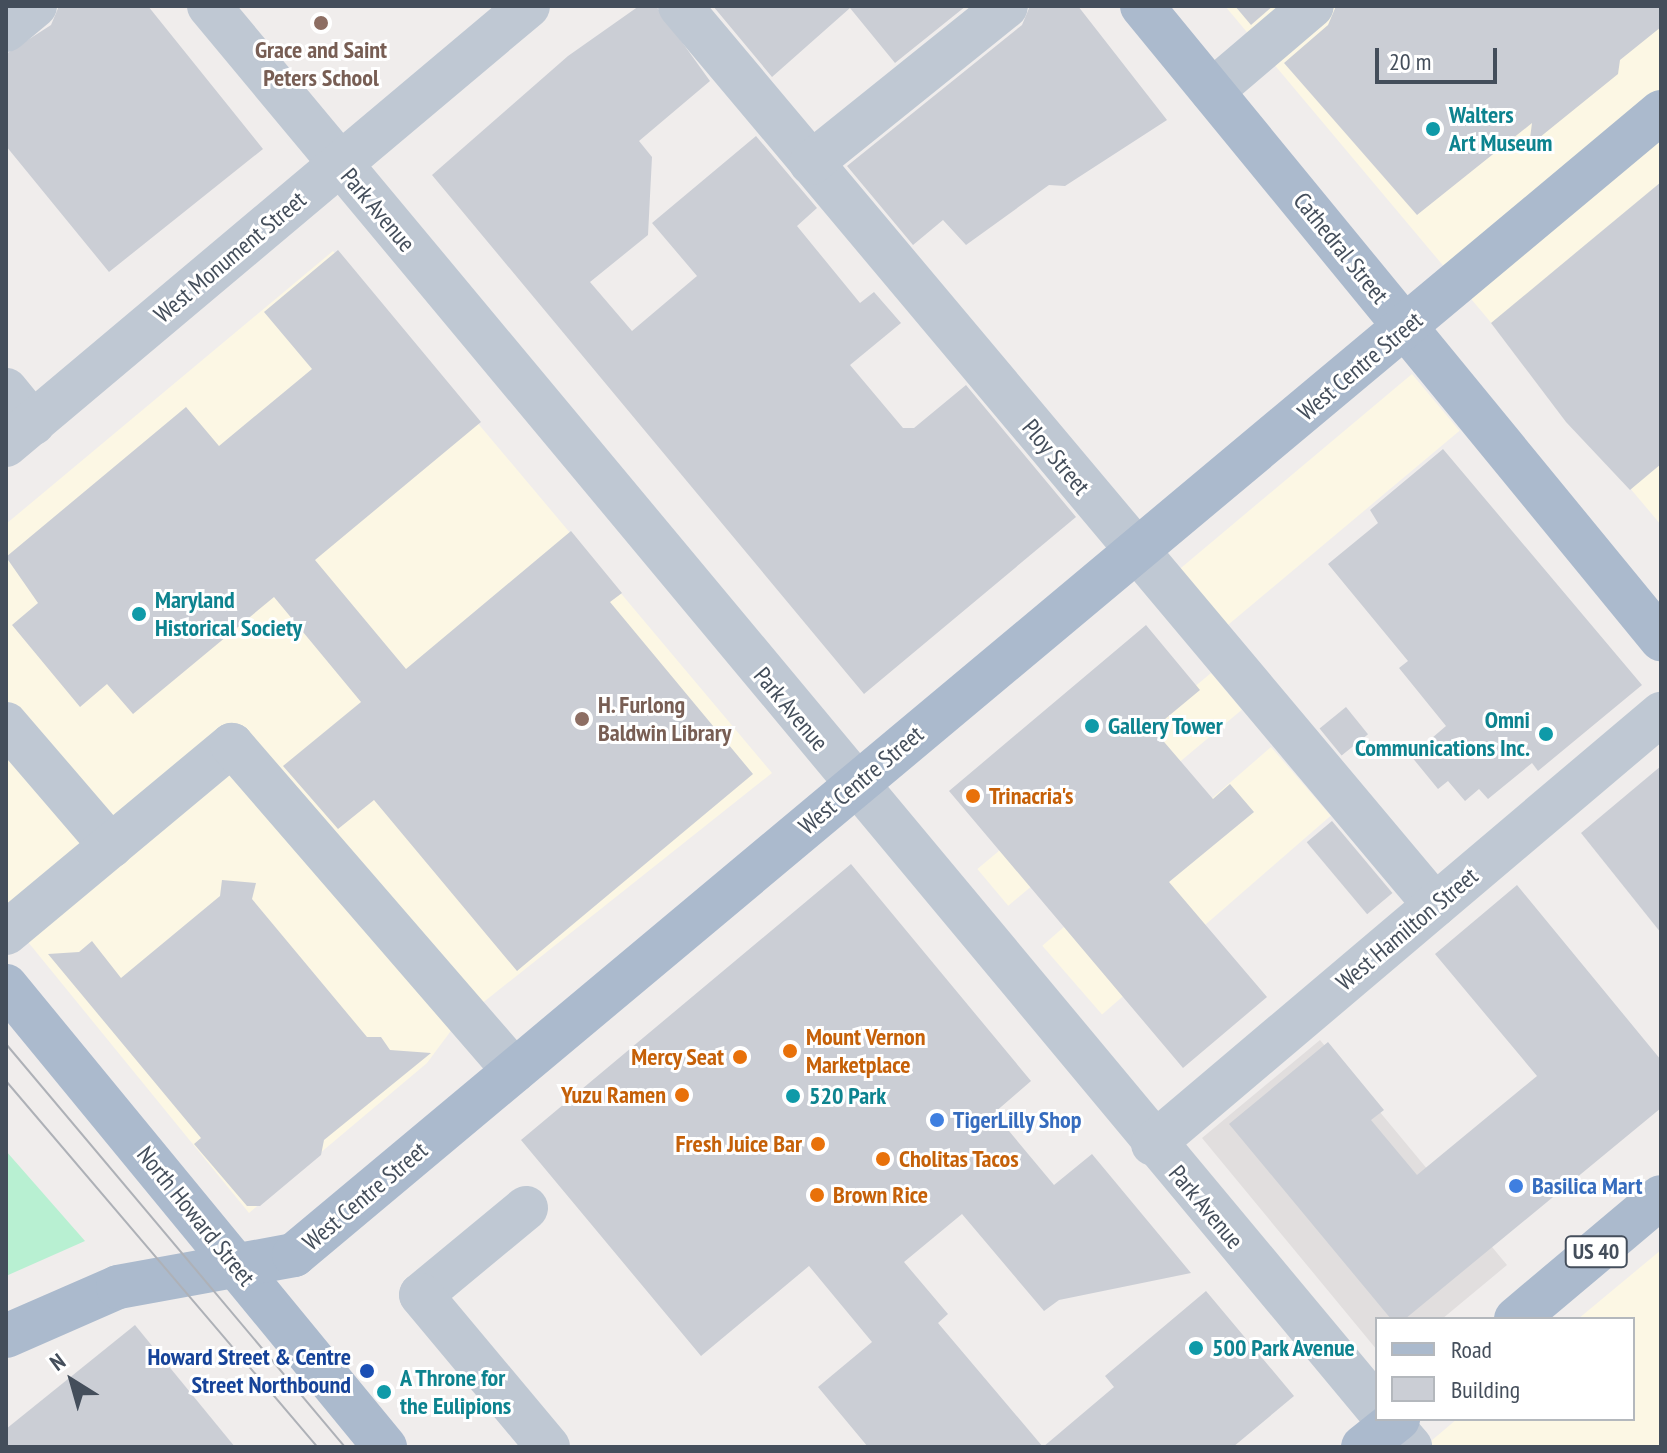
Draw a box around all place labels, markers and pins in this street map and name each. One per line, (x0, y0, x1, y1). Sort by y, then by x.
marker: Grace and Saint Peters School (312, 14, 330, 32)
place label: Grace and Saint Peters School (255, 36, 387, 92)
place label: Walters Art Museum (1449, 101, 1552, 157)
marker: Walters Art Museum (1424, 120, 1442, 138)
place label: Maryland Historical Society (155, 586, 302, 642)
marker: Maryland Historical Society (130, 605, 148, 623)
place label: H. Furlong Baldwin Library (598, 691, 731, 747)
place label: Omni Communications Inc. (1355, 706, 1530, 762)
marker: H. Furlong Baldwin Library (573, 710, 591, 728)
place label: Gallery Tower (1108, 712, 1224, 740)
marker: Gallery Tower (1083, 717, 1101, 735)
marker: Omni Communications Inc. (1537, 725, 1555, 743)
place label: Trinacria's (989, 782, 1073, 810)
marker: Trinacria's (964, 787, 982, 805)
place label: Mount Vernon Marketplace (806, 1023, 926, 1079)
marker: Mount Vernon Marketplace (781, 1042, 799, 1060)
place label: Mercy Seat (630, 1043, 724, 1071)
marker: Mercy Seat (731, 1048, 749, 1066)
place label: Yuzu Ramen (561, 1081, 666, 1109)
place label: 520 Park (809, 1082, 886, 1110)
marker: Yuzu Ramen (673, 1086, 691, 1104)
marker: 520 Park (784, 1087, 802, 1105)
place label: TigerLilly Shop (953, 1106, 1082, 1134)
marker: TigerLilly Shop (928, 1111, 946, 1129)
place label: Fresh Juice Bar (676, 1130, 802, 1158)
marker: Fresh Juice Bar (809, 1135, 827, 1153)
place label: Cholitas Tacos (899, 1145, 1019, 1173)
marker: Cholitas Tacos (874, 1150, 892, 1168)
place label: Basilica Mart (1532, 1172, 1642, 1200)
marker: Basilica Mart (1507, 1177, 1525, 1195)
place label: Brown Rice (833, 1181, 928, 1209)
marker: Brown Rice (808, 1186, 826, 1204)
place label: 500 Park Avenue (1212, 1334, 1356, 1362)
marker: 500 Park Avenue (1187, 1339, 1205, 1357)
place label: Howard Street & Centre Street Northbound (147, 1343, 351, 1399)
marker: Howard Street & Centre Street Northbound (358, 1362, 376, 1380)
place label: A Throne for the Eulipions (400, 1364, 511, 1420)
marker: A Throne for the Eulipions (375, 1383, 393, 1401)

